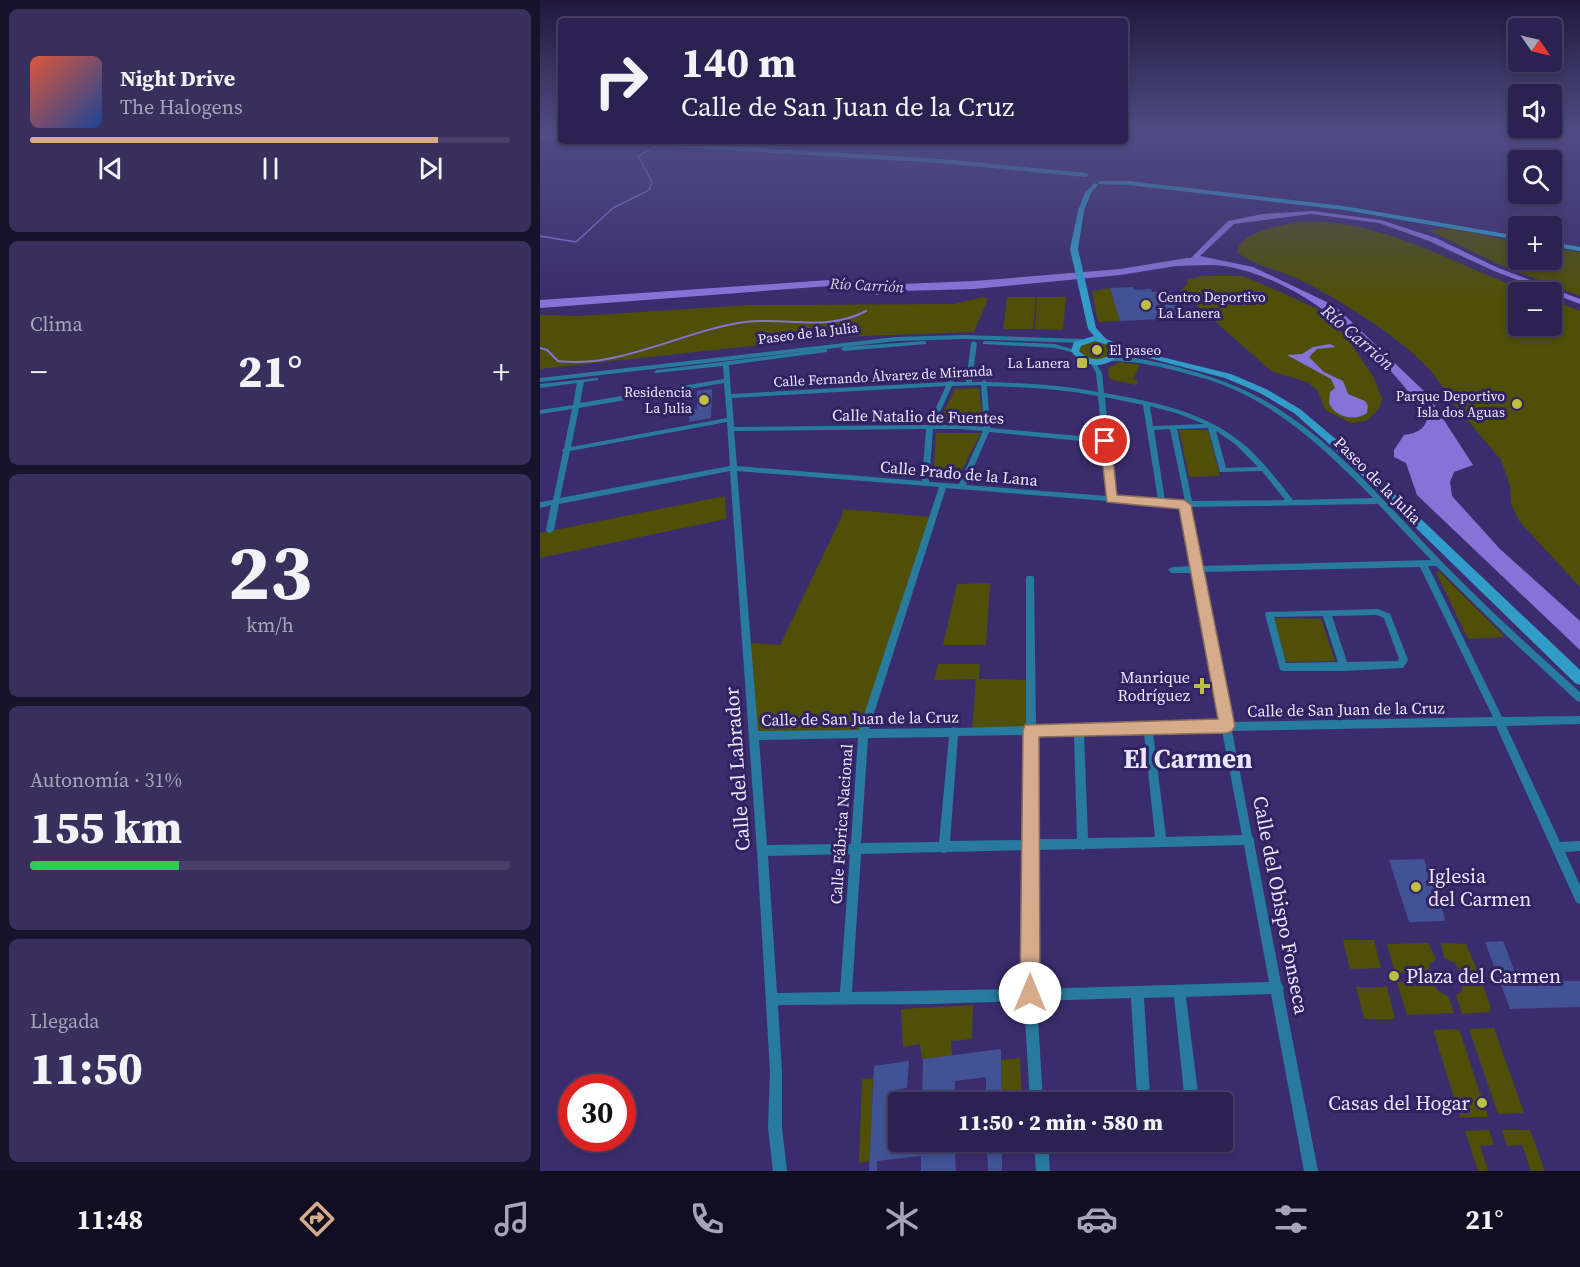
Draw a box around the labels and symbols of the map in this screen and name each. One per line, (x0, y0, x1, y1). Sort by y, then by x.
north arrow (1508, 18, 1562, 72)
water label: Río Carrión (828, 273, 905, 297)
place label: Centro Deportivo La Lanera (1158, 287, 1266, 323)
marker: Centro Deportivo La Lanera (1139, 298, 1153, 312)
water label: Río Carrión (1316, 298, 1400, 376)
street label: Paseo de la Julia (757, 317, 860, 349)
place label: El paseo (1109, 340, 1161, 360)
marker: El paseo (1090, 343, 1104, 357)
place label: La Lanera (1007, 353, 1071, 373)
marker: La Lanera (1075, 356, 1089, 370)
street label: Calle Fernando Álvarez de Miranda (773, 360, 994, 392)
place label: Residencia La Julia (624, 382, 693, 418)
place label: Parque Deportivo Isla dos Aguas (1396, 386, 1505, 422)
marker: Residencia La Julia (697, 393, 711, 407)
marker: Parque Deportivo Isla dos Aguas (1510, 397, 1524, 411)
street label: Calle Natalio de Fuentes (832, 404, 1004, 428)
pin (1079, 415, 1130, 466)
street label: Paseo de la Julia (1330, 432, 1427, 529)
street label: Calle Prado de la Lana (879, 455, 1040, 491)
place label: Manrique Rodríguez (1117, 666, 1190, 706)
marker: Manrique Rodríguez (1195, 679, 1209, 693)
street label: Calle del Labrador (717, 686, 757, 852)
street label: Calle de San Juan de la Cruz (1247, 696, 1445, 722)
street label: Calle de San Juan de la Cruz (761, 705, 959, 731)
district label: El Carmen (1123, 740, 1253, 777)
street label: Calle Fábrica Nacional (824, 743, 858, 905)
street label: Calle del Obispo Fonseca (1246, 794, 1316, 1017)
place label: Iglesia del Carmen (1428, 862, 1531, 913)
marker: Iglesia del Carmen (1409, 880, 1423, 894)
position arrow (998, 961, 1062, 1025)
place label: Plaza del Carmen (1406, 962, 1561, 990)
marker: Plaza del Carmen (1387, 969, 1401, 983)
speed limit sign: 30 (558, 1074, 636, 1152)
place label: Casas del Hogar (1328, 1089, 1471, 1117)
marker: Casas del Hogar (1475, 1096, 1489, 1110)

